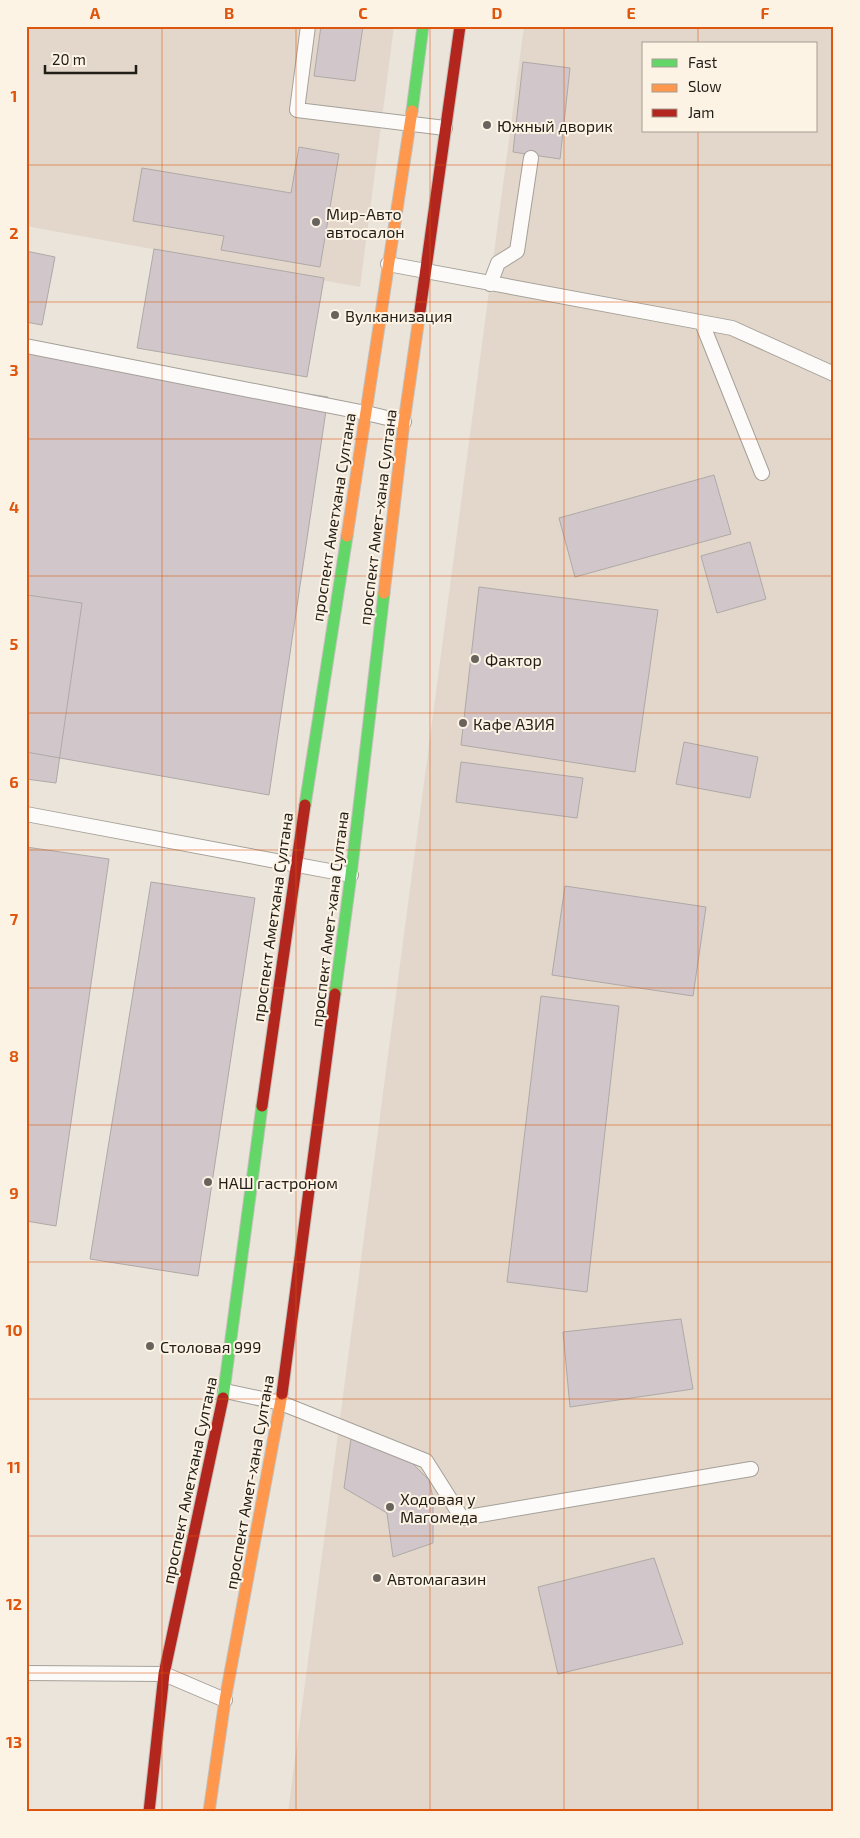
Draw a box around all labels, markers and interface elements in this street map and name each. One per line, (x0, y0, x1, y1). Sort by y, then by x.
text: A (90, 3, 101, 22)
text: B (224, 3, 234, 22)
text: C (358, 3, 368, 22)
text: D (492, 3, 503, 22)
text: E (626, 3, 636, 22)
text: F (761, 3, 770, 22)
scale bar (45, 42, 136, 74)
legend (642, 42, 818, 132)
text: 20 m (52, 50, 86, 68)
text: Fast (688, 53, 718, 71)
text: Slow (688, 77, 722, 95)
text: 1 (11, 86, 17, 105)
text: Jam (688, 103, 714, 121)
place label: Южный дворик (497, 116, 613, 135)
marker: Южный дворик (481, 119, 493, 131)
place label: Мир-Авто автосалон (326, 204, 405, 241)
marker: Мир-Авто автосалон (310, 216, 322, 228)
text: 2 (9, 223, 19, 242)
place label: Вулканизация (345, 306, 452, 326)
marker: Вулканизация (329, 309, 341, 321)
text: 3 (9, 360, 19, 379)
street label: проспект Амет-хана Султана (354, 408, 401, 626)
street label: проспект Аметхана Султана (307, 411, 360, 623)
text: 4 (9, 497, 19, 516)
text: 5 (10, 634, 19, 653)
place label: Фактор (485, 650, 542, 669)
marker: Фактор (469, 653, 481, 665)
place label: Кафе АЗИЯ (473, 714, 555, 733)
marker: Кафе АЗИЯ (457, 717, 469, 729)
text: 6 (9, 772, 19, 791)
street label: проспект Амет-хана Султана (306, 810, 353, 1028)
street label: проспект Аметхана Султана (248, 811, 297, 1023)
text: 7 (10, 909, 19, 928)
text: 8 (9, 1046, 19, 1065)
place label: НАШ гастроном (218, 1173, 338, 1192)
marker: НАШ гастроном (202, 1176, 214, 1188)
text: 9 (9, 1183, 19, 1202)
text: 10 (5, 1320, 23, 1339)
place label: Столовая 999 (160, 1337, 261, 1356)
marker: Столовая 999 (144, 1340, 156, 1352)
street label: проспект Амет-хана Султана (221, 1373, 278, 1591)
street label: проспект Аметхана Султана (158, 1375, 221, 1585)
text: 11 (7, 1457, 21, 1476)
place label: Ходовая у Магомеда (400, 1489, 478, 1526)
marker: Ходовая у Магомеда (384, 1501, 396, 1513)
place label: Автомагазин (387, 1569, 486, 1588)
marker: Автомагазин (371, 1572, 383, 1584)
text: 12 (6, 1594, 22, 1613)
text: 13 (6, 1732, 22, 1751)

